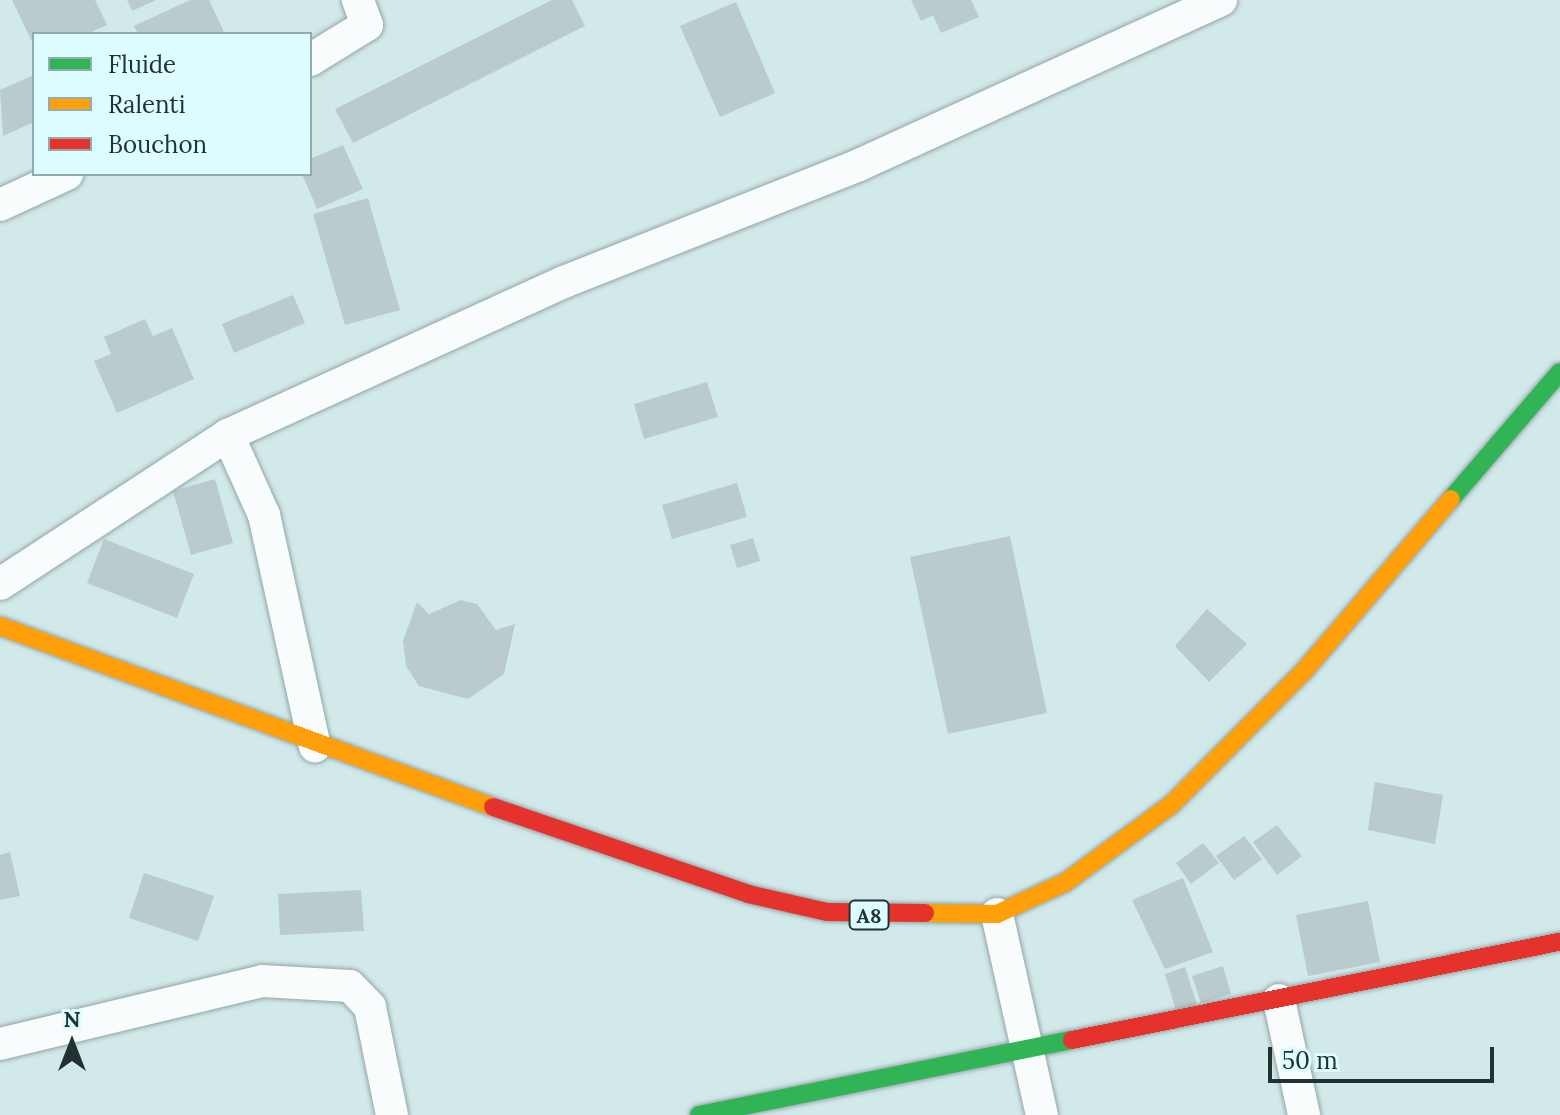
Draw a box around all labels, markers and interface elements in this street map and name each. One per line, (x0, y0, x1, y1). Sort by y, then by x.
legend (32, 32, 312, 176)
text: Fluide (108, 49, 176, 80)
text: Ralenti (108, 89, 185, 120)
text: Bouchon (108, 129, 207, 160)
road number: A8 (847, 899, 891, 931)
north arrow (32, 1003, 112, 1083)
text: N (63, 1005, 81, 1033)
scale bar (1272, 1031, 1498, 1081)
text: 50 m (1282, 1045, 1338, 1076)

